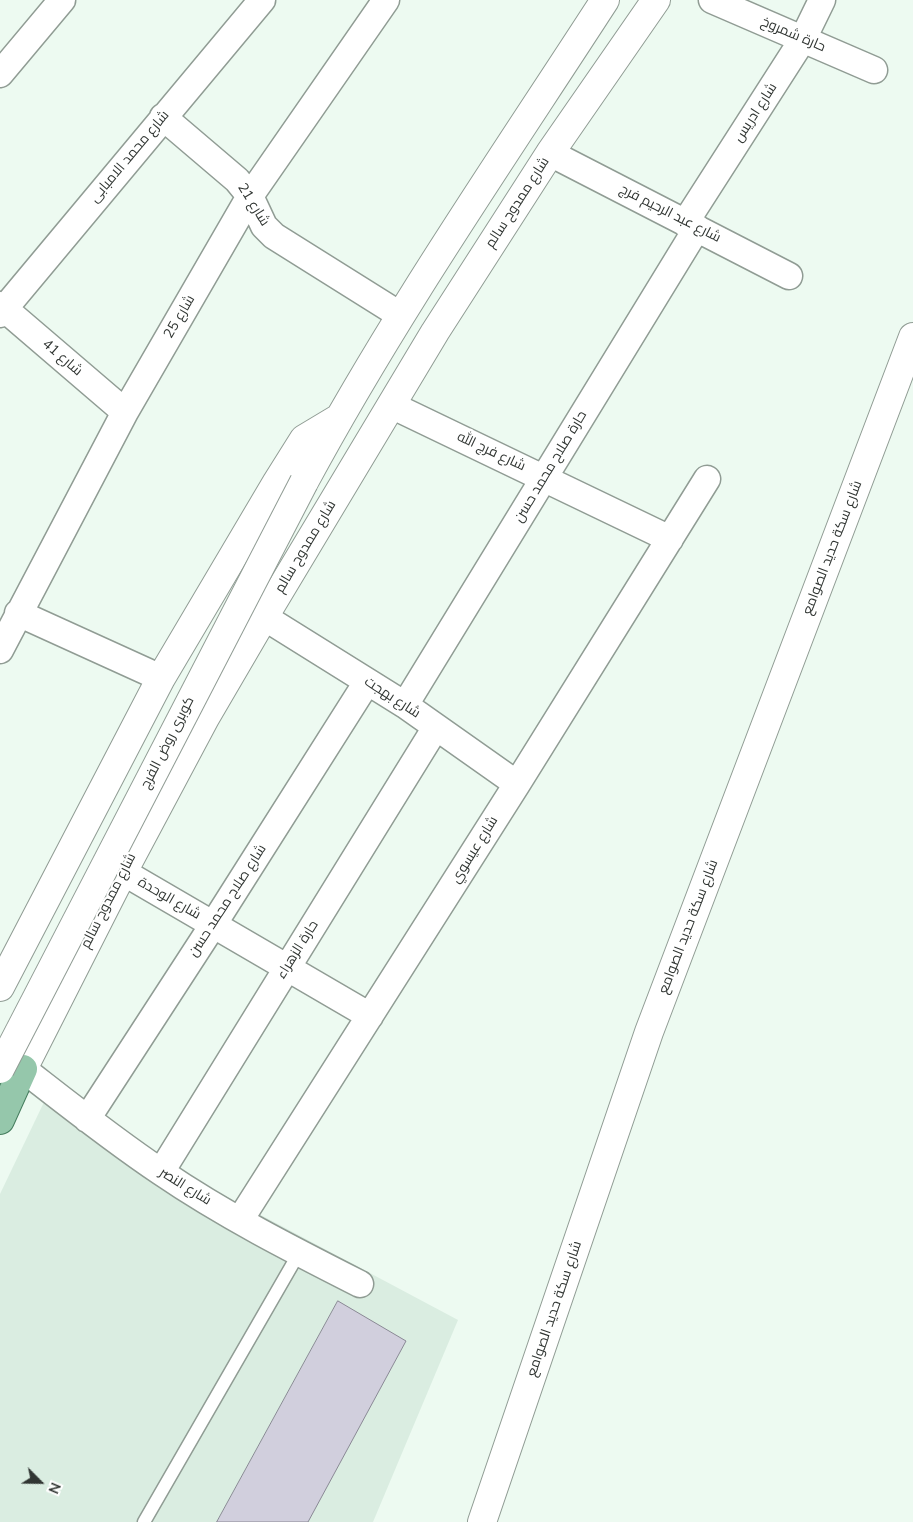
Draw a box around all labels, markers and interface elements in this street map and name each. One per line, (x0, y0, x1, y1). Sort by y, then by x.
street label: حارة شمروخ (758, 14, 828, 56)
street label: شارع ادريس (731, 80, 781, 146)
street label: شارع محمد الامبابى (87, 108, 173, 206)
street label: شارع ممدوح سالم (482, 154, 554, 252)
street label: شارع 21 (233, 180, 273, 230)
street label: شارع عبد الرحيم فرج (616, 181, 724, 247)
street label: شارع 25 (161, 292, 199, 342)
street label: شارع 41 (39, 336, 85, 380)
street label: حارة صلاح محمد حسن (511, 408, 591, 526)
street label: شارع فرج الله (454, 429, 528, 475)
street label: شارع سكة حديد الصوامع (800, 478, 866, 618)
street label: شارع ممدوح سالم (272, 498, 340, 596)
street label: شارع بهجت (361, 674, 423, 722)
street label: كوبرى روض الفرج (138, 694, 198, 792)
street label: شارع عيسوي (448, 813, 502, 887)
street label: شارع صلاح محمد حسن (185, 842, 271, 960)
street label: شارع ممدوح سالم (78, 851, 140, 951)
street label: شارع سكة حديد الصوامع (656, 857, 722, 997)
street label: شارع الوحدة (135, 874, 203, 924)
street label: حارة الزهراء (273, 918, 323, 982)
street label: شارع النصر (156, 1164, 214, 1210)
street label: شارع سكة حديد الصوامع (524, 1239, 586, 1379)
north arrow (15, 1457, 65, 1507)
text: N (43, 1480, 65, 1497)

